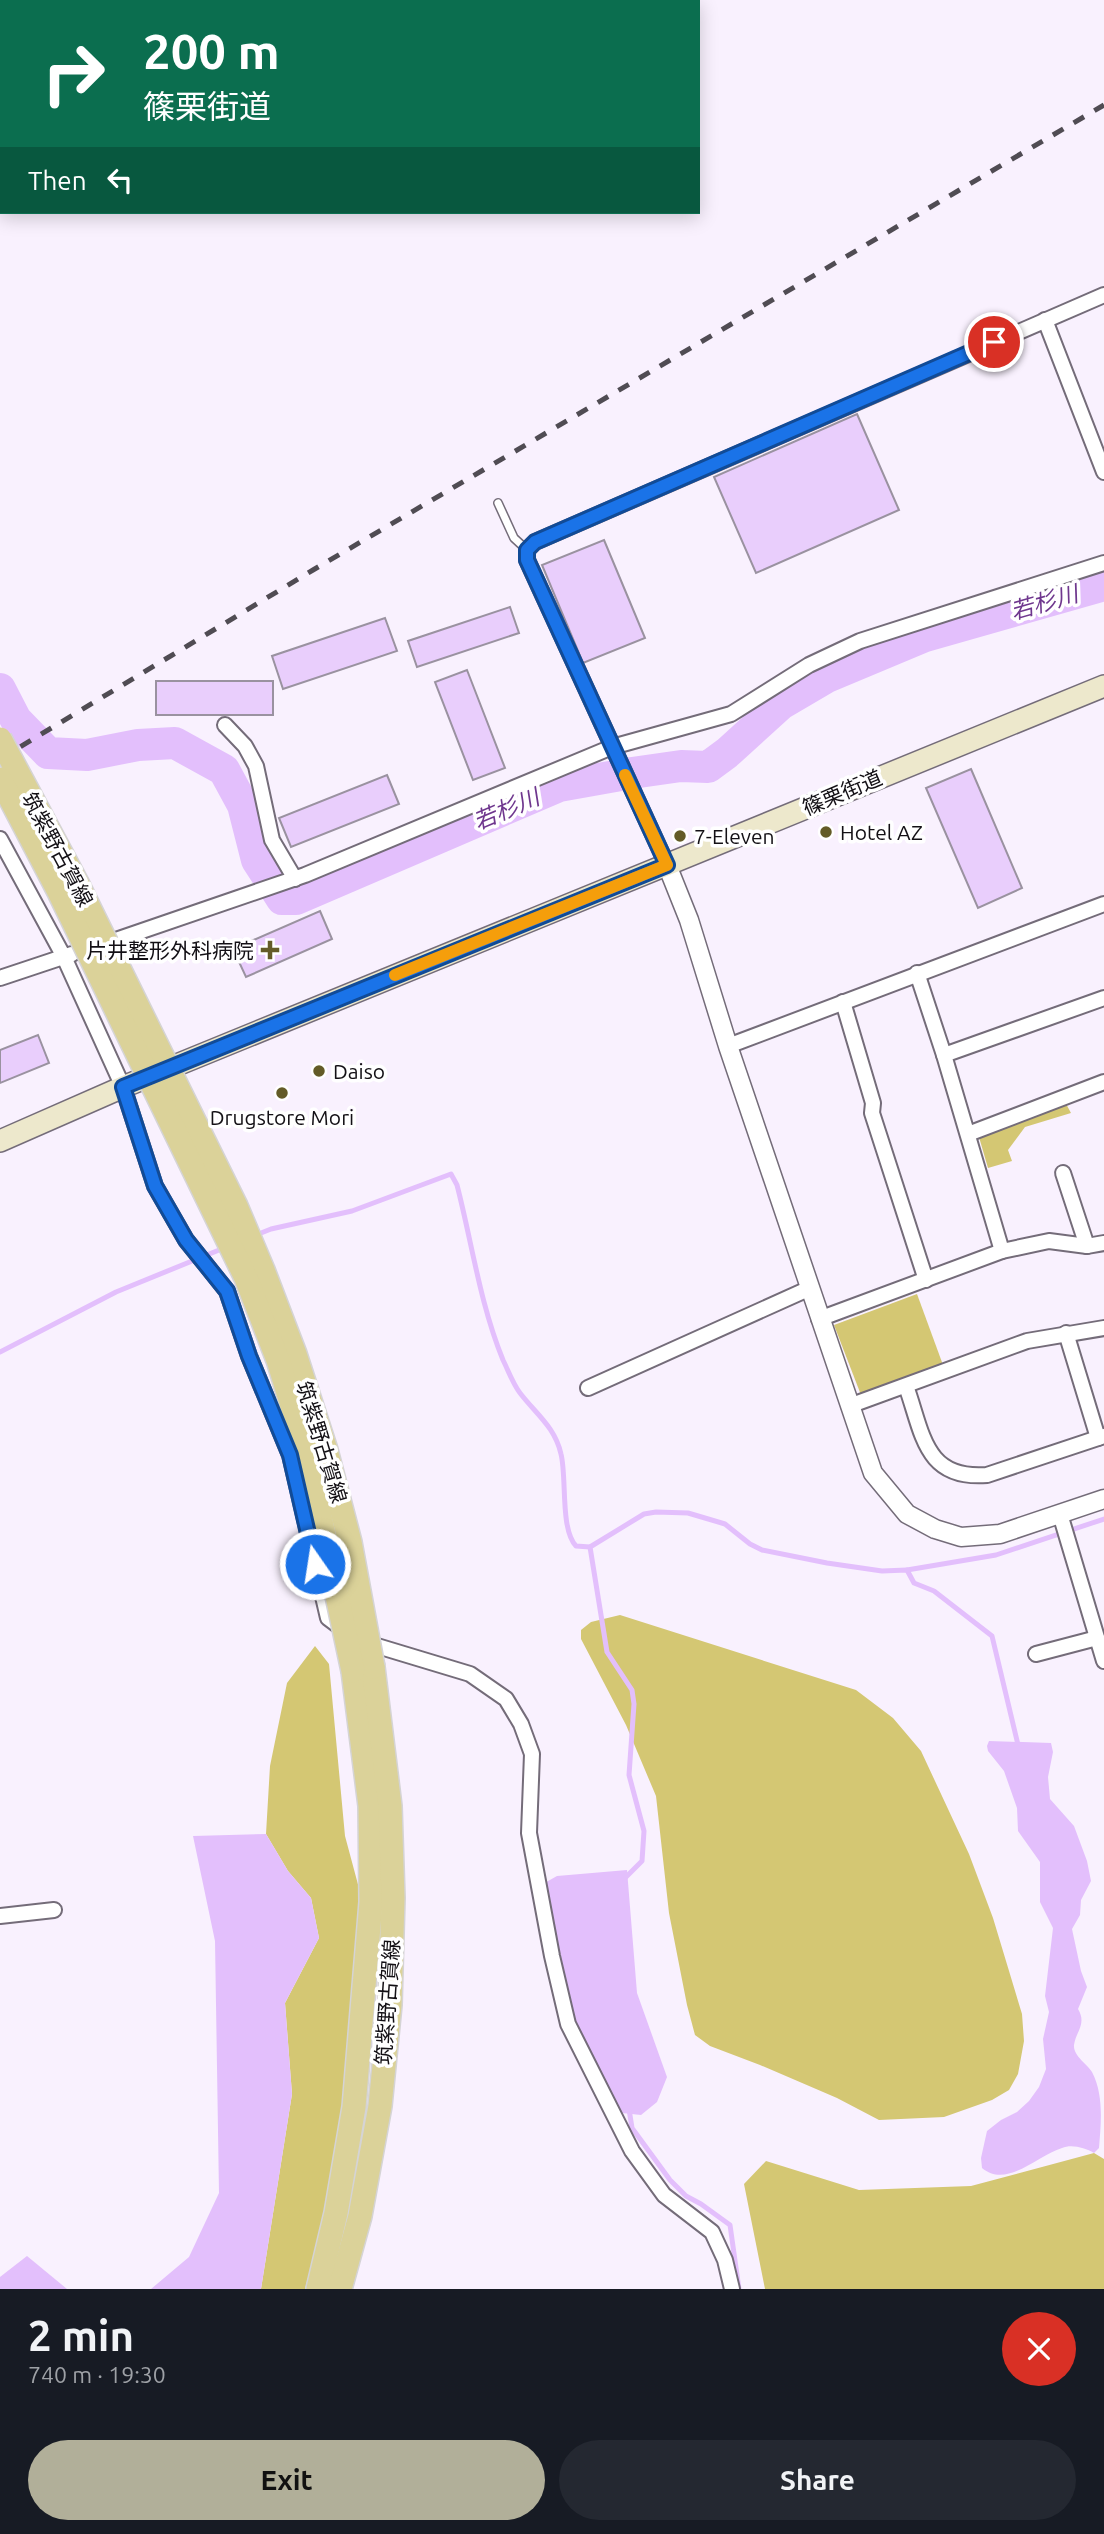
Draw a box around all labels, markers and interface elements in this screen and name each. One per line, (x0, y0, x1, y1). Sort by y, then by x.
text: 200 m (143, 23, 280, 78)
icon: right (28, 28, 119, 119)
text: 篠栗街道 (143, 88, 271, 124)
icon: left (101, 161, 139, 199)
text: Then (28, 166, 87, 195)
pin (964, 312, 1024, 372)
icon: arrive (975, 323, 1013, 361)
water label: 若杉川 (1007, 580, 1083, 624)
street label: 篠栗街道 (799, 765, 885, 819)
water label: 若杉川 (469, 783, 545, 834)
street label: 筑紫野古賀線 (18, 788, 98, 910)
place label: Hotel AZ (840, 820, 923, 844)
place label: 7-Eleven (694, 824, 775, 848)
marker: Hotel AZ (818, 824, 834, 840)
marker: 7-Eleven (672, 828, 688, 844)
place label: 片井整形外科病院 (86, 938, 254, 962)
marker: 片井整形外科病院 (260, 940, 280, 960)
place label: Daiso (333, 1059, 385, 1083)
marker: Daiso (311, 1063, 327, 1079)
marker: Drugstore Mori (274, 1085, 290, 1101)
place label: Drugstore Mori (210, 1105, 354, 1129)
street label: 筑紫野古賀線 (292, 1378, 352, 1506)
position arrow (278, 1527, 352, 1601)
street label: 筑紫野古賀線 (371, 1938, 403, 2066)
text: 2 min (28, 2312, 134, 2359)
button: close (1002, 2312, 1076, 2386)
text: 740 m · 19:30 (28, 2362, 166, 2387)
button: Exit (28, 2440, 545, 2520)
button: Share (559, 2440, 1076, 2520)

